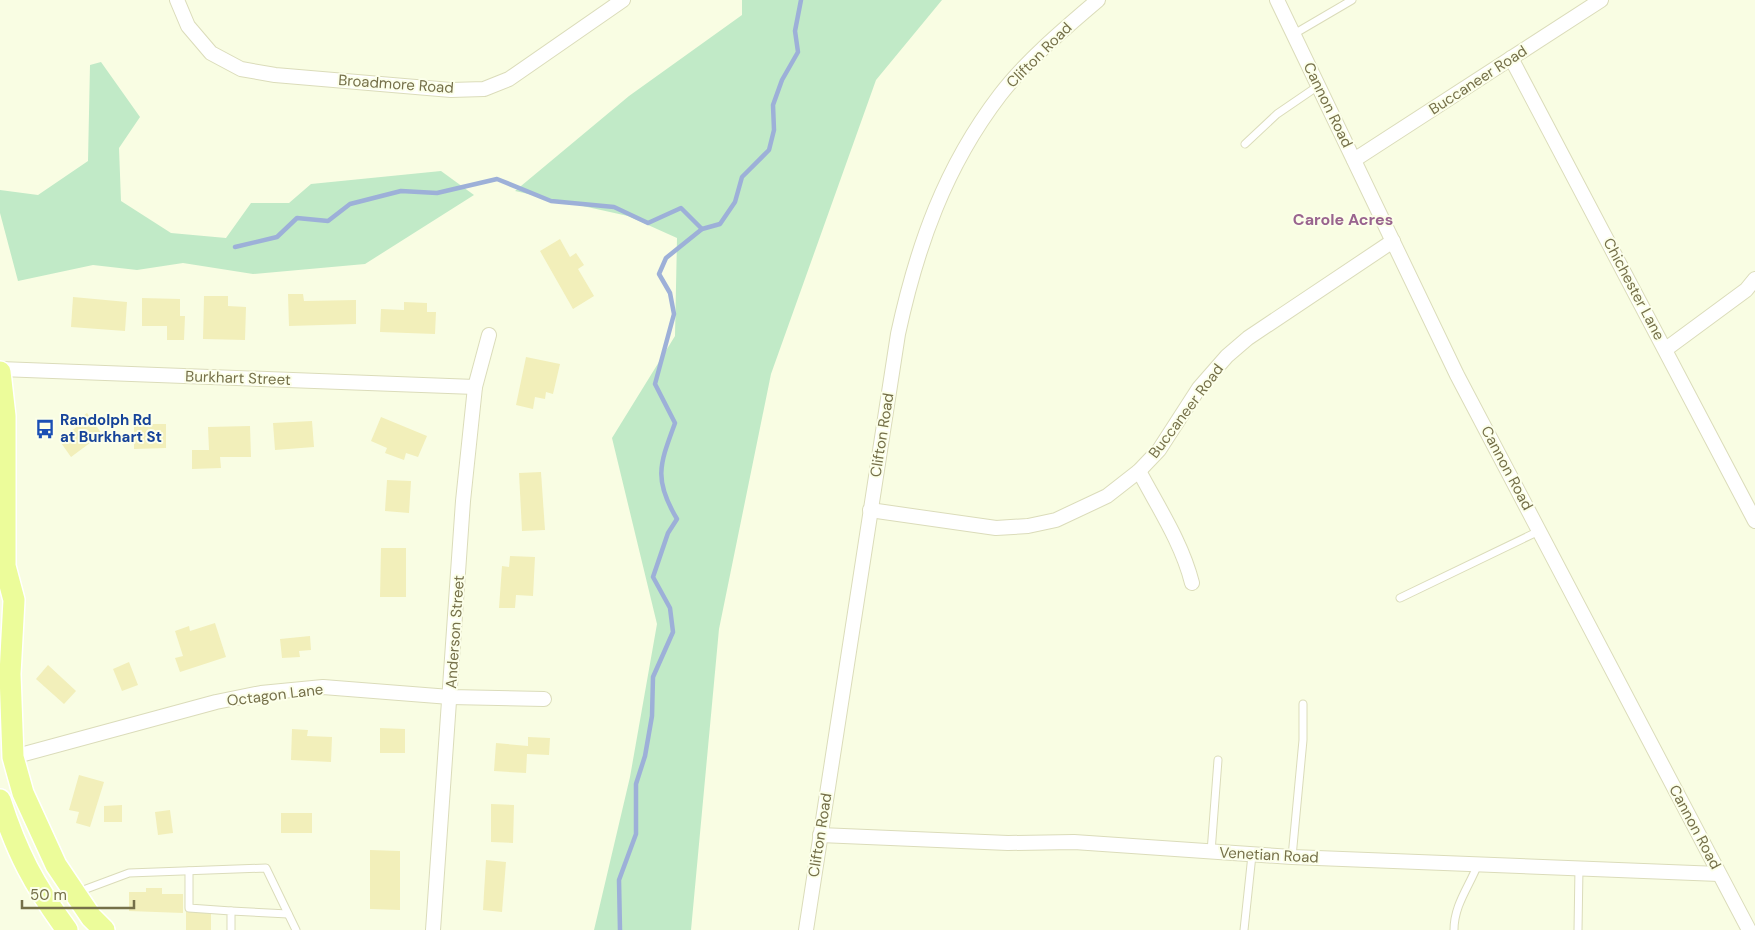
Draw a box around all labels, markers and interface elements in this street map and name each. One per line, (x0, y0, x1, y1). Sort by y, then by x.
street label: Clifton Road (1002, 18, 1076, 92)
street label: Buccaneer Road (1425, 41, 1531, 119)
street label: Cannon Road (1299, 59, 1357, 151)
street label: Broadmore Road (338, 70, 454, 98)
district label: Carole Acres (1293, 209, 1393, 230)
street label: Chichester Lane (1599, 234, 1669, 344)
street label: Buccaneer Road (1144, 360, 1228, 462)
street label: Burkhart Street (185, 366, 291, 390)
street label: Clifton Road (865, 392, 899, 478)
place label: Randolph Rd at Burkhart St (60, 410, 162, 447)
bus stop icon: Randolph Rd at Burkhart St (34, 418, 56, 440)
street label: Cannon Road (1476, 422, 1538, 514)
street label: Anderson Street (441, 575, 469, 689)
street label: Octagon Lane (226, 679, 324, 711)
street label: Cannon Road (1664, 781, 1726, 873)
street label: Clifton Road (803, 792, 837, 878)
street label: Venetian Road (1219, 842, 1319, 868)
scale bar (22, 878, 135, 910)
text: 50 m (30, 885, 67, 905)

